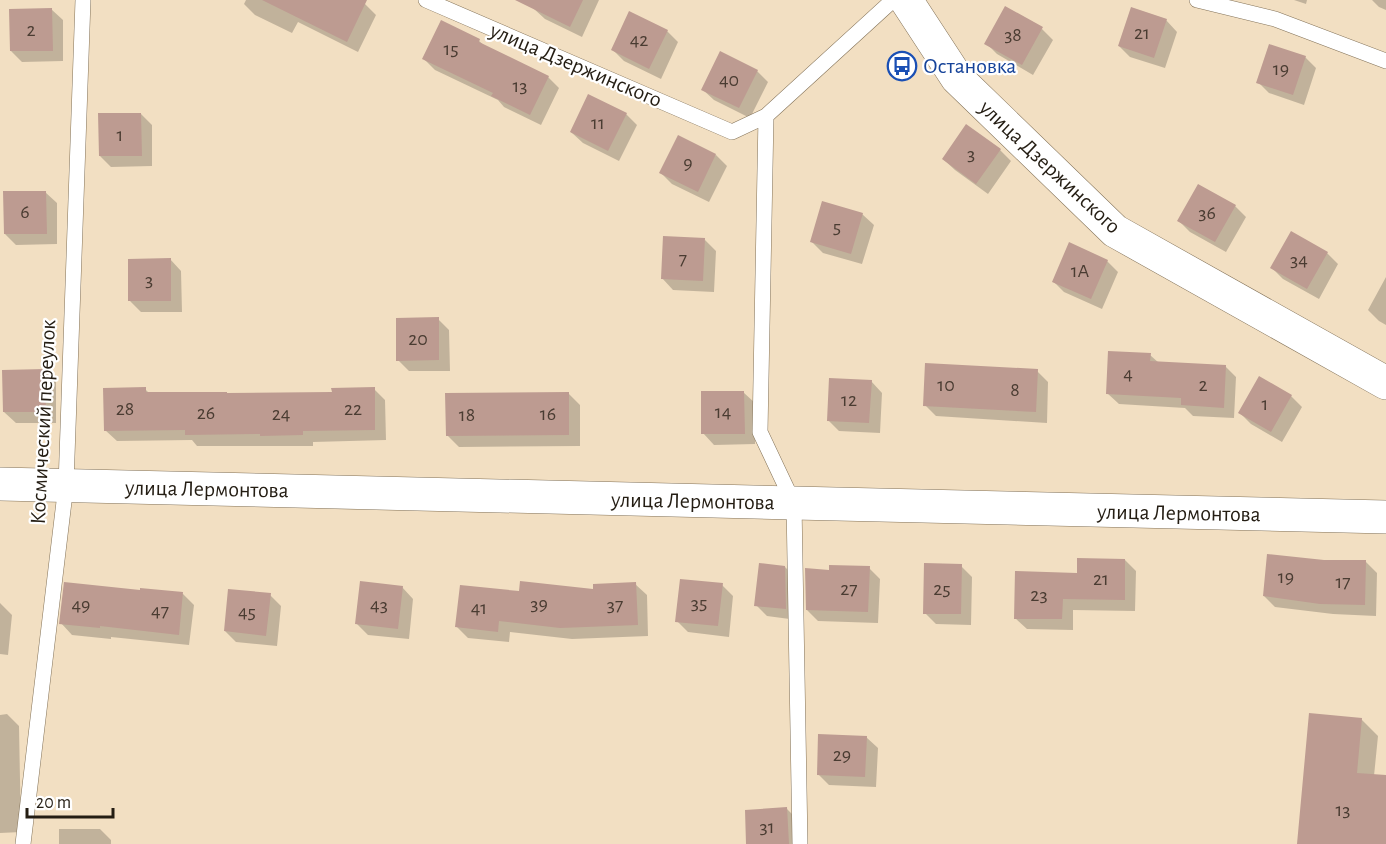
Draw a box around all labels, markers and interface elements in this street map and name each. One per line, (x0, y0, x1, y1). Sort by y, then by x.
street label: улица Дзержинского (486, 19, 665, 111)
house number: 2 (26, 20, 36, 40)
house number: 21 (1134, 23, 1150, 43)
house number: 38 (1004, 25, 1022, 45)
house number: 42 (630, 30, 648, 50)
house number: 15 (443, 39, 459, 59)
bus stop icon: Остановка (886, 50, 918, 82)
place label: Остановка (923, 55, 1016, 77)
house number: 19 (1273, 59, 1289, 79)
house number: 40 (719, 70, 739, 90)
house number: 13 (512, 76, 528, 96)
street label: улица Дзержинского (974, 96, 1125, 238)
house number: 11 (591, 113, 605, 133)
house number: 1 (117, 125, 123, 145)
house number: 3 (967, 144, 975, 164)
house number: 9 (683, 153, 693, 173)
house number: 6 (20, 202, 30, 222)
house number: 36 (1198, 203, 1216, 223)
house number: 5 (833, 217, 841, 237)
house number: 7 (679, 249, 687, 269)
house number: 34 (1290, 250, 1308, 270)
house number: 1А (1071, 261, 1090, 281)
house number: 3 (145, 270, 153, 290)
street label: Космический переулок (27, 319, 59, 525)
house number: 20 (408, 329, 428, 349)
house number: 4 (1123, 364, 1133, 384)
house number: 10 (937, 375, 955, 395)
house number: 2 (1198, 375, 1208, 395)
house number: 8 (1010, 380, 1020, 400)
house number: 12 (841, 390, 857, 410)
house number: 1 (1262, 394, 1268, 414)
house number: 28 (116, 399, 134, 419)
house number: 22 (344, 399, 362, 419)
house number: 14 (715, 402, 731, 422)
house number: 26 (197, 403, 215, 423)
house number: 24 (272, 404, 290, 424)
house number: 16 (540, 404, 556, 424)
house number: 18 (459, 405, 475, 425)
street label: улица Лермонтова (124, 477, 289, 501)
street label: улица Лермонтова (610, 489, 775, 513)
street label: улица Лермонтова (1096, 501, 1261, 525)
house number: 19 (1278, 567, 1294, 587)
house number: 21 (1093, 569, 1109, 589)
house number: 17 (1335, 572, 1351, 592)
house number: 27 (840, 579, 858, 599)
house number: 25 (933, 579, 951, 599)
house number: 23 (1030, 585, 1048, 605)
house number: 35 (691, 593, 707, 613)
house number: 39 (530, 594, 548, 614)
house number: 49 (71, 595, 91, 615)
house number: 43 (370, 595, 388, 615)
house number: 37 (607, 595, 623, 615)
house number: 41 (471, 598, 487, 618)
house number: 47 (151, 601, 169, 621)
house number: 45 (238, 602, 256, 622)
house number: 29 (833, 745, 851, 765)
scale bar (27, 781, 112, 819)
text: 20 m (36, 794, 71, 812)
house number: 13 (1335, 800, 1351, 820)
house number: 31 (759, 817, 775, 837)

